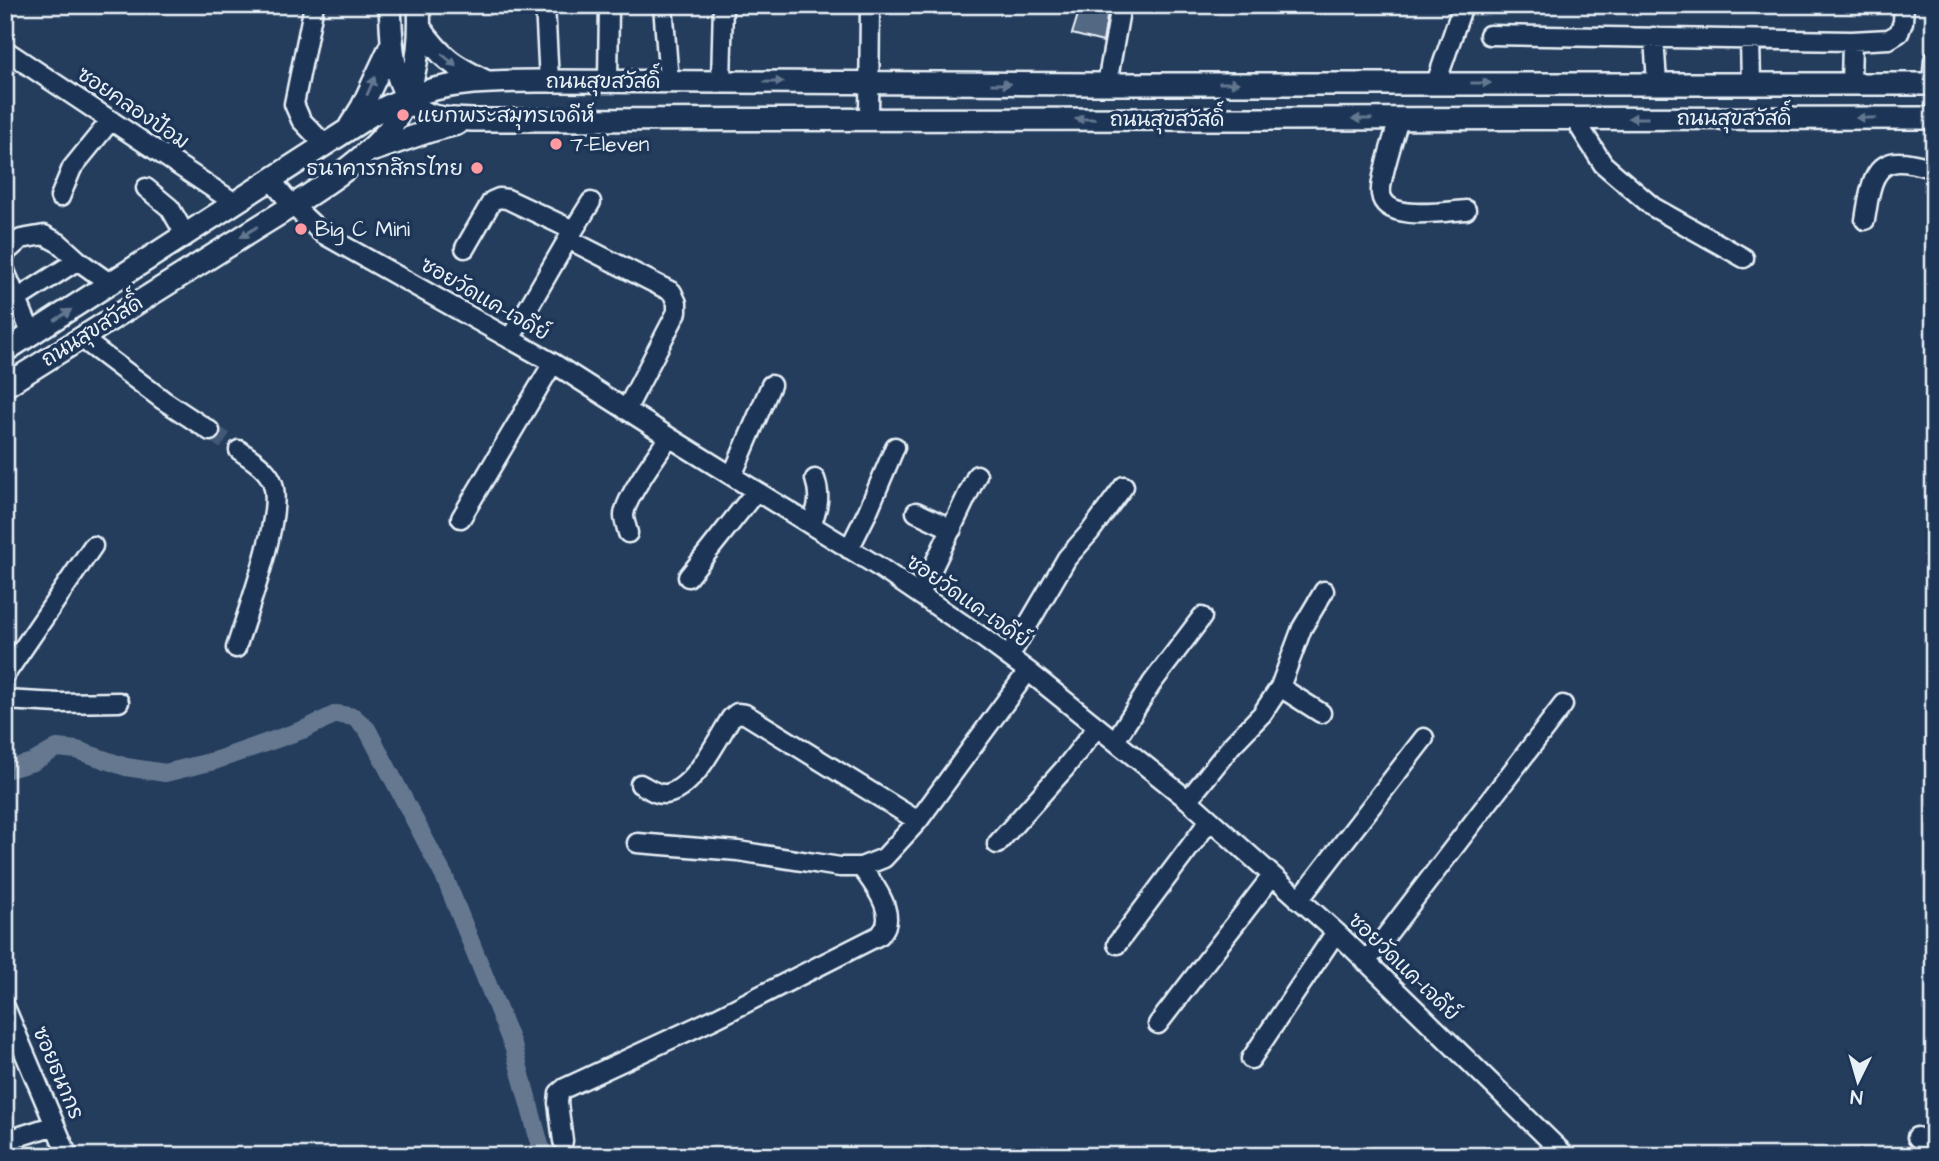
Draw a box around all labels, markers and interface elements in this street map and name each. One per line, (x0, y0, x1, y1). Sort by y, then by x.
one-way arrow (439, 52, 457, 67)
street label: ซอยคลองป้อม (71, 60, 195, 156)
street label: ถนนสุขสวัสดิ์ (546, 62, 660, 97)
one-way arrow (365, 76, 377, 96)
one-way arrow (763, 76, 785, 88)
one-way arrow (1218, 77, 1240, 89)
one-way arrow (1470, 77, 1492, 89)
one-way arrow (991, 78, 1013, 89)
street label: ถนนสุขสวัสดิ์ (1677, 99, 1791, 134)
street label: ถนนสุขสวัสดิ์ (1110, 100, 1224, 135)
place label: แยกพระสมุทรเจดีห์ (417, 101, 594, 131)
marker: แยกพระสมุทรเจดีห์ (395, 107, 411, 123)
one-way arrow (1627, 112, 1649, 124)
one-way arrow (1854, 112, 1876, 124)
one-way arrow (1074, 113, 1096, 125)
one-way arrow (1350, 113, 1372, 125)
place label: 7-Eleven (570, 130, 649, 159)
marker: 7-Eleven (548, 136, 564, 152)
place label: ธนาคารกสิกรไทย (306, 154, 463, 183)
marker: ธนาคารกสิกรไทย (469, 160, 485, 176)
place label: Big C Mini (315, 215, 410, 246)
marker: Big C Mini (293, 221, 309, 237)
one-way arrow (240, 226, 259, 239)
street label: ซอยวัดแค-เจดีย์ (415, 250, 555, 348)
street label: ถนนสุขสวัสดิ์ (33, 285, 149, 375)
one-way arrow (53, 308, 73, 321)
street label: ซอยวัดแค-เจดีย์ (900, 548, 1036, 654)
street label: ซอยวัดแค-เจดีย์ (1342, 906, 1466, 1028)
street label: ซอยธนากร (25, 1022, 91, 1124)
north arrow (1824, 1046, 1894, 1116)
text: N (1849, 1082, 1864, 1110)

